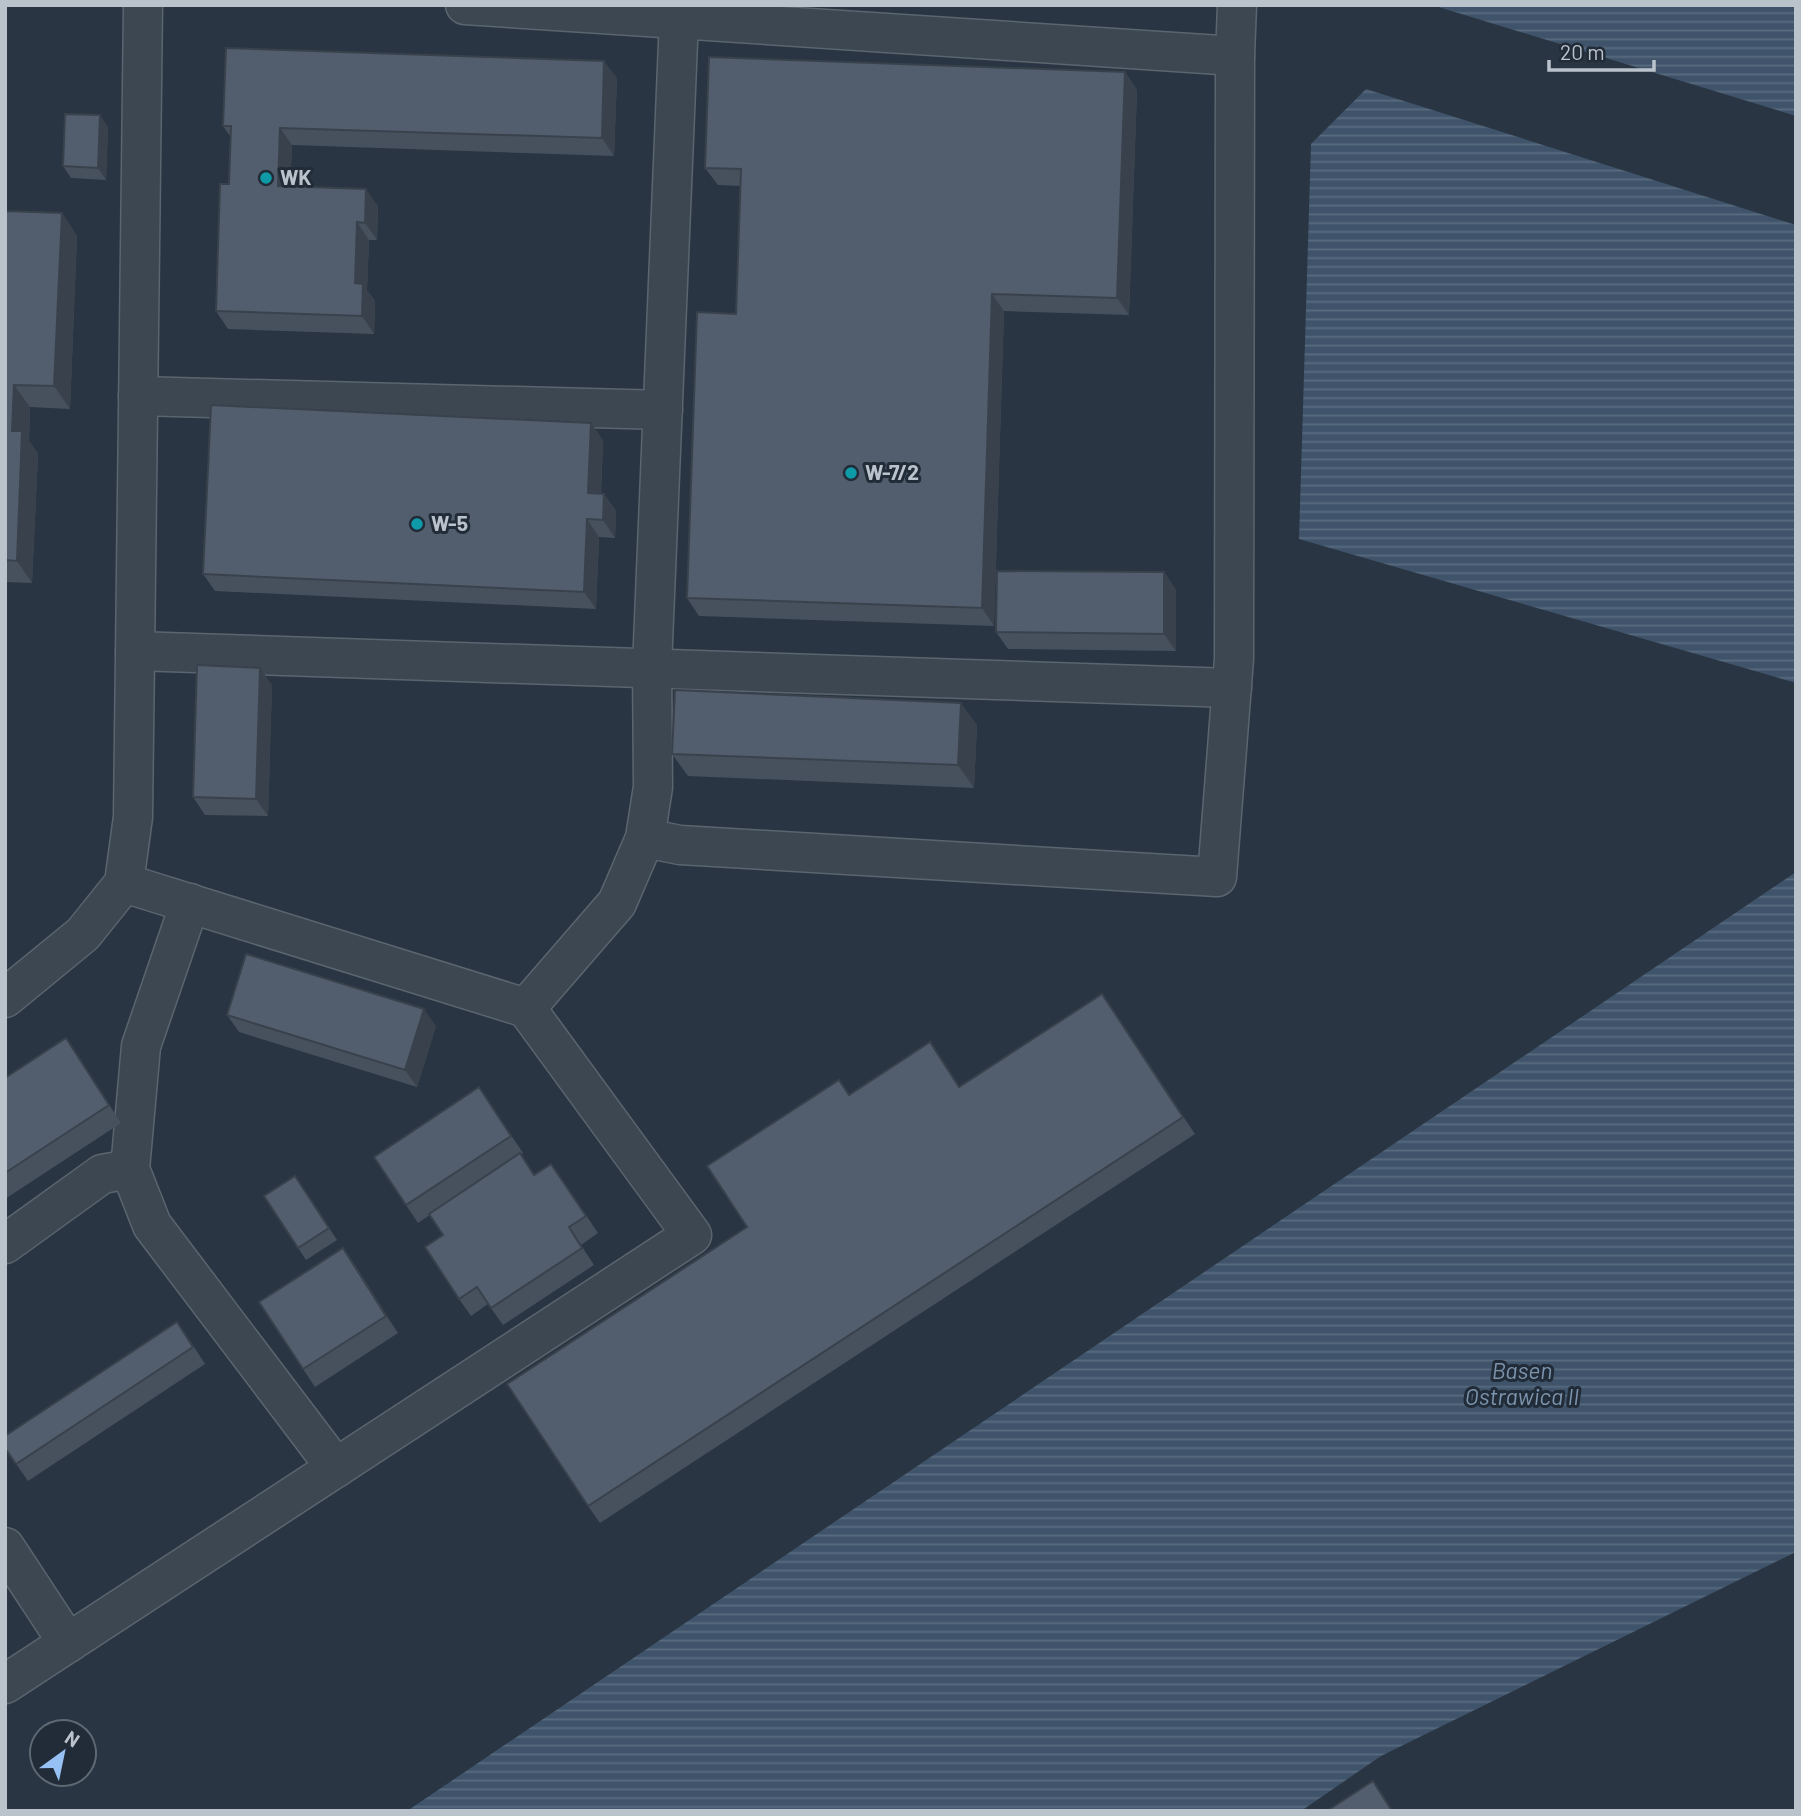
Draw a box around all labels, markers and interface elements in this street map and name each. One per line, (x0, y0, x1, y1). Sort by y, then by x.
scale bar (1549, 28, 1654, 72)
text: 20 m (1560, 39, 1605, 64)
place label: WK (280, 164, 311, 189)
marker: WK (258, 170, 274, 186)
place label: W-7/2 (865, 459, 919, 484)
marker: W-7/2 (843, 465, 859, 481)
place label: W-5 (431, 510, 468, 535)
marker: W-5 (409, 516, 425, 532)
water label: Basen Ostrawica II (1465, 1356, 1579, 1410)
north arrow (28, 1718, 98, 1788)
text: N (61, 1725, 84, 1751)

